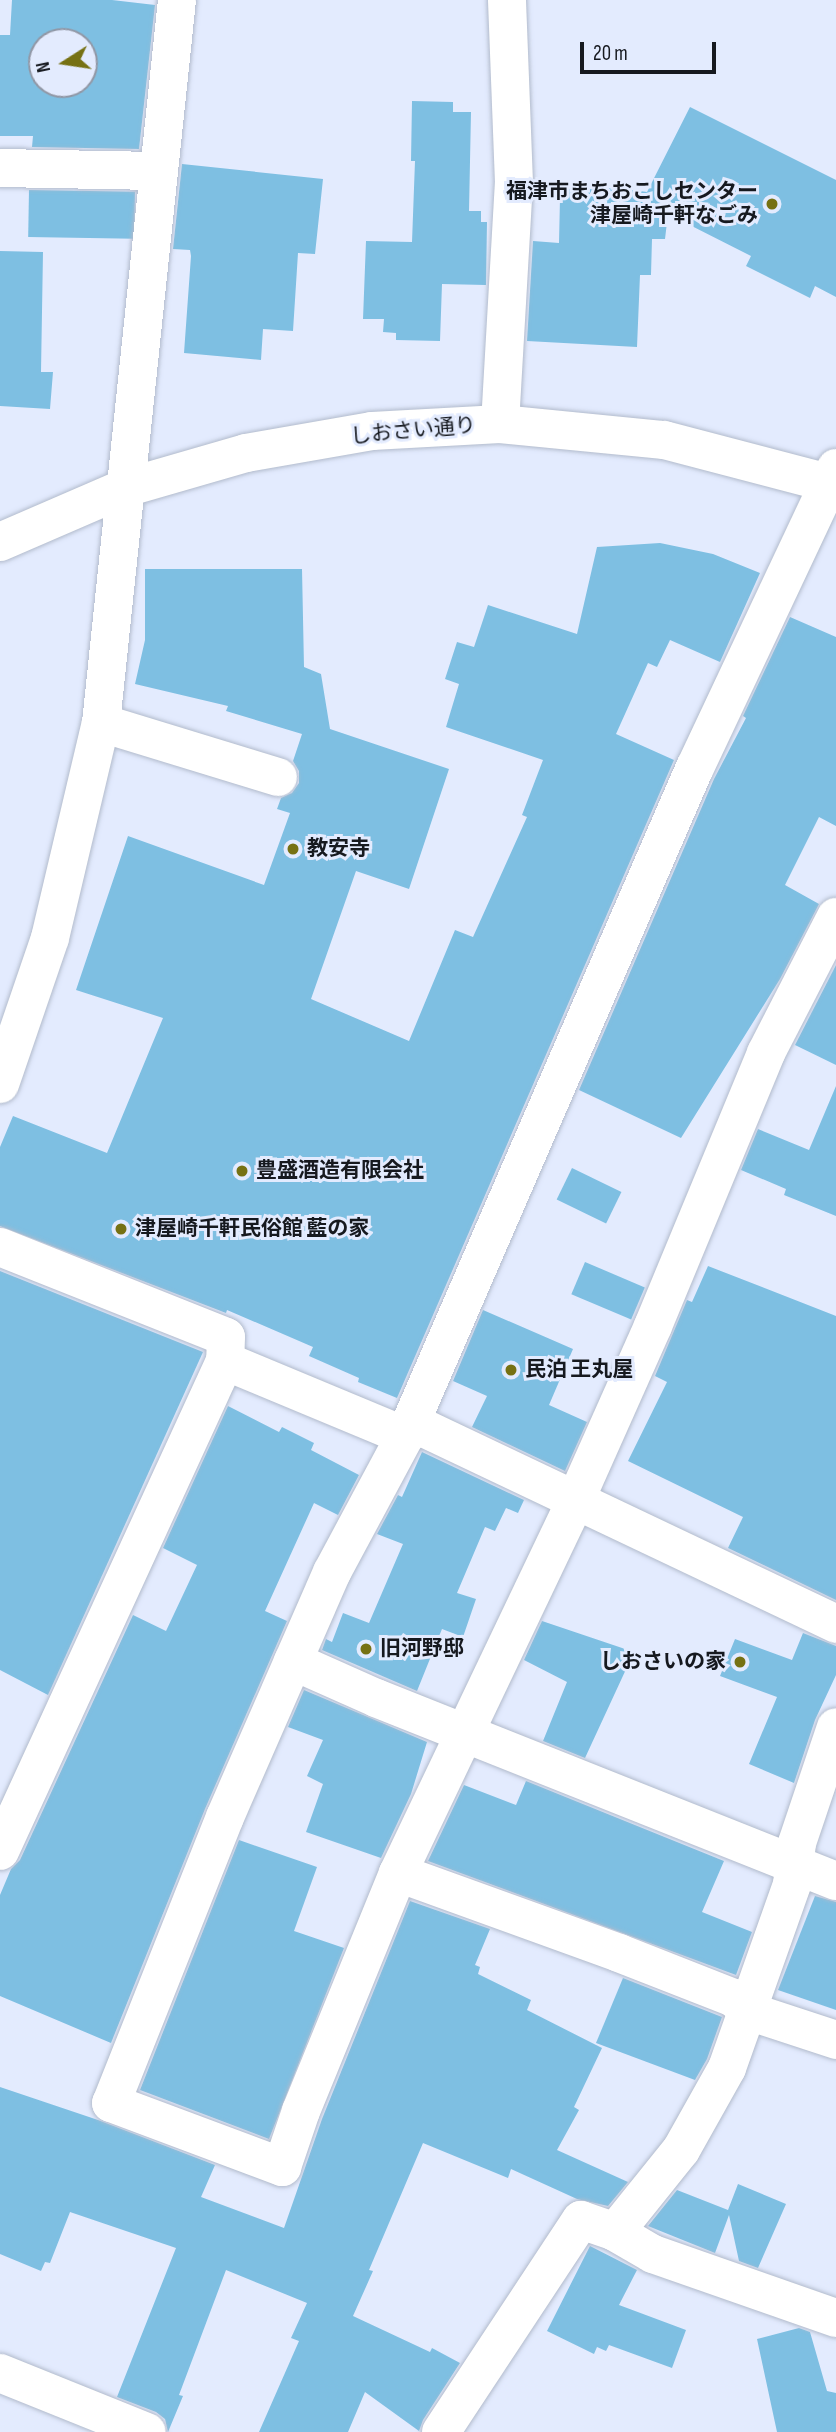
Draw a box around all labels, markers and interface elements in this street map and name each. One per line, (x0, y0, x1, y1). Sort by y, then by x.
north arrow (28, 28, 98, 98)
scale bar (584, 28, 720, 72)
text: 20 m (593, 41, 628, 66)
text: N (32, 60, 56, 74)
place label: 福津市まちおこしセンター 津屋崎千軒なごみ (506, 179, 758, 229)
marker: 福津市まちおこしセンター 津屋崎千軒なごみ (764, 196, 780, 212)
street label: しおさい通り (349, 413, 477, 449)
place label: 教安寺 (307, 836, 370, 862)
marker: 教安寺 (285, 841, 301, 857)
place label: 豊盛酒造有限会社 (256, 1158, 424, 1184)
marker: 豊盛酒造有限会社 (234, 1163, 250, 1179)
place label: 津屋崎千軒民俗館 藍の家 (135, 1216, 369, 1242)
marker: 津屋崎千軒民俗館 藍の家 (113, 1221, 129, 1237)
place label: 民泊 王丸屋 (525, 1357, 633, 1383)
marker: 民泊 王丸屋 (503, 1362, 519, 1378)
place label: 旧河野邸 (380, 1636, 464, 1662)
marker: 旧河野邸 (358, 1641, 374, 1657)
place label: しおさいの家 (600, 1649, 726, 1675)
marker: しおさいの家 (732, 1654, 748, 1670)

